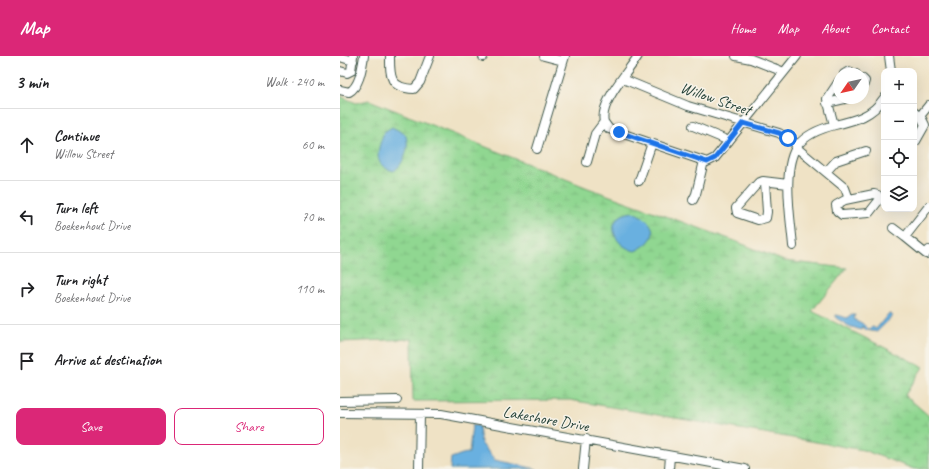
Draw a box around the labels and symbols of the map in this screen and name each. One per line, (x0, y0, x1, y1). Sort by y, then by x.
north arrow (833, 68, 869, 104)
street label: Willow Street (678, 78, 756, 121)
route end (610, 123, 628, 141)
route start (779, 129, 797, 147)
street label: Lakeshore Drive (501, 402, 592, 437)

